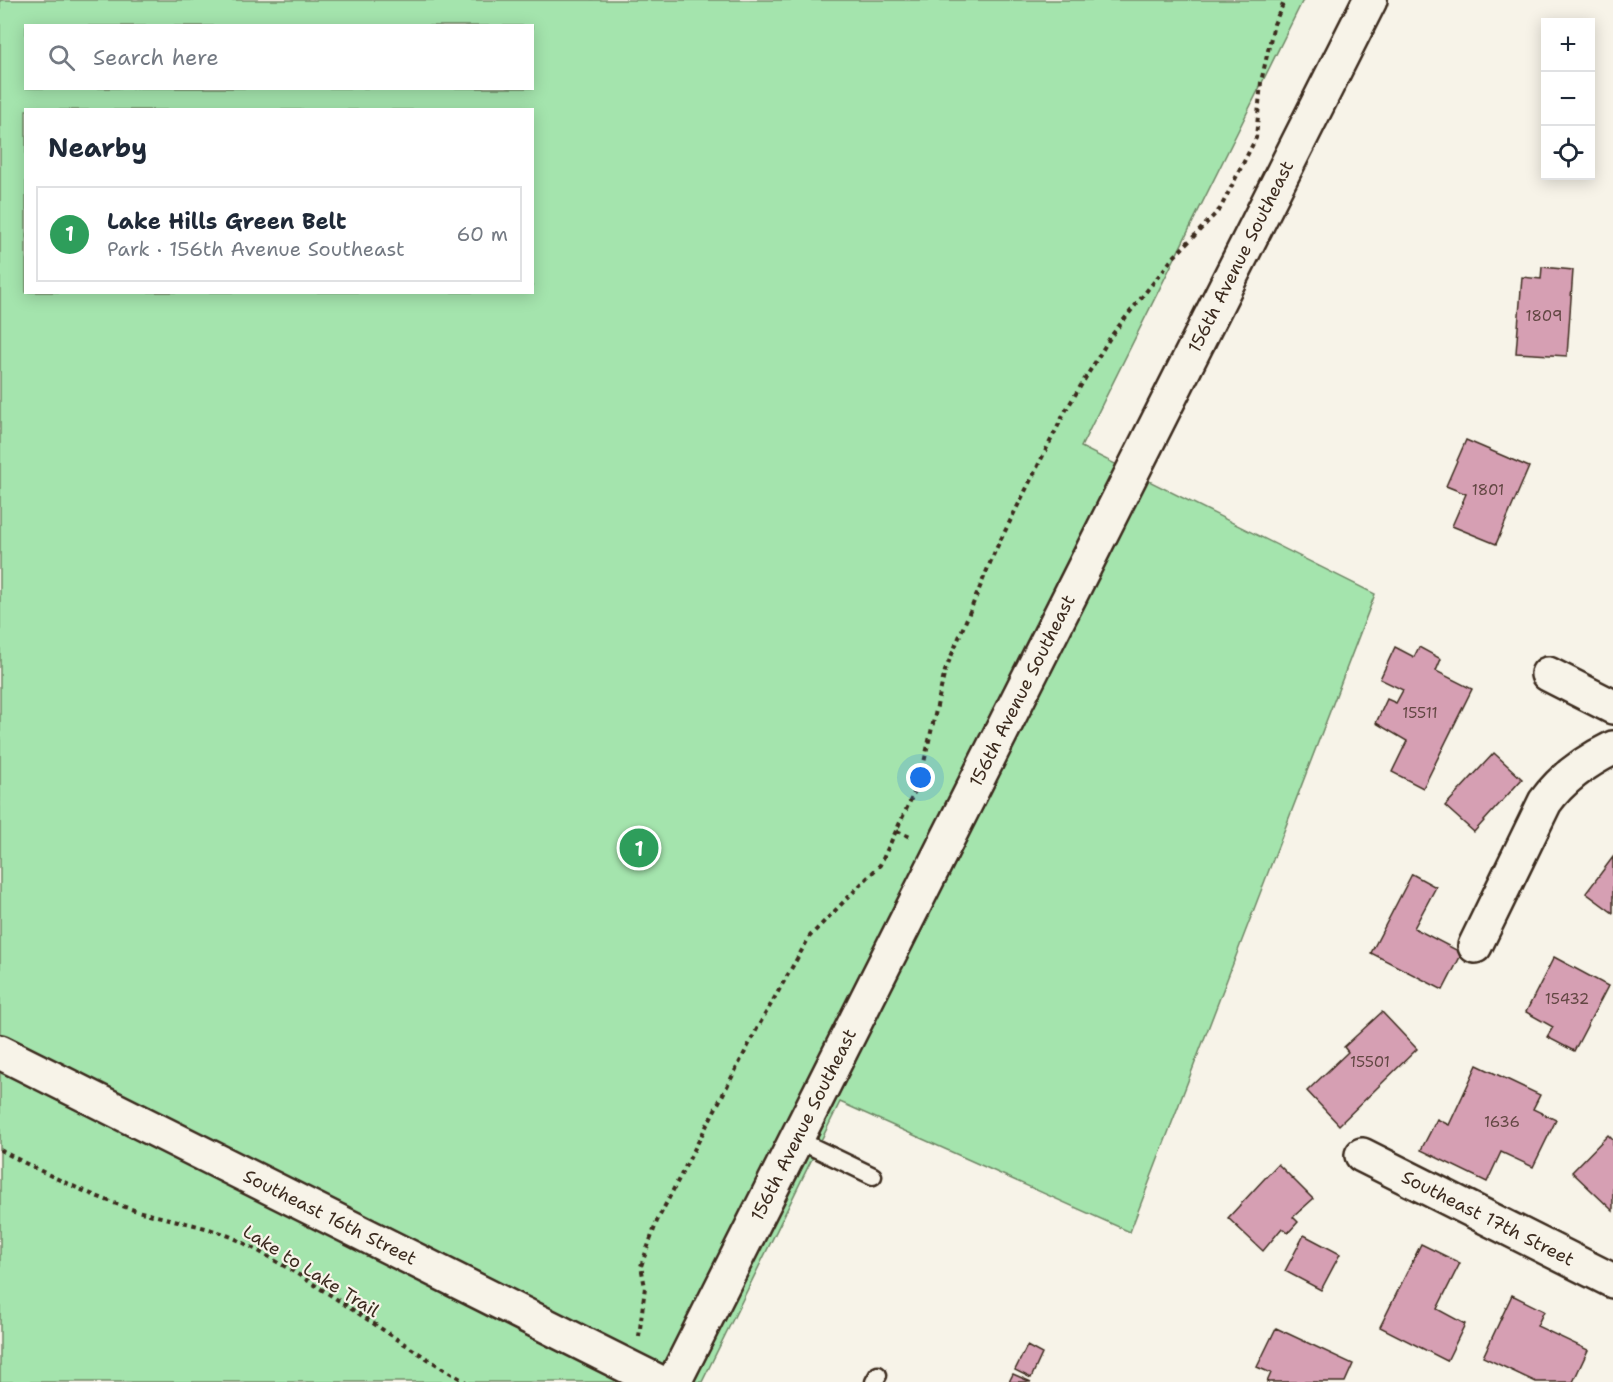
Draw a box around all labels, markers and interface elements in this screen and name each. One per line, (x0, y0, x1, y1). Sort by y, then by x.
map controls (1541, 18, 1595, 180)
button: + (1541, 18, 1595, 72)
search box (24, 24, 534, 90)
icon: search (45, 41, 78, 74)
text: Search here (93, 43, 219, 72)
button: − (1541, 72, 1595, 126)
button: locate (1541, 126, 1595, 180)
text: Nearby (48, 130, 147, 165)
street label: 156th Avenue Southeast (1182, 156, 1299, 357)
text: Lake Hills Green Belt (107, 207, 346, 236)
text: 1 (65, 221, 74, 247)
text: 60 m (456, 221, 508, 247)
text: Park · 156th Avenue Southeast (107, 236, 405, 262)
house number: 1809 (1526, 306, 1562, 326)
house number: 1801 (1472, 480, 1504, 500)
street label: 156th Avenue Southeast (964, 591, 1081, 791)
house number: 15511 (1402, 703, 1438, 723)
your location (906, 763, 935, 792)
pin: 1 (620, 826, 658, 870)
house number: 15432 (1545, 989, 1589, 1009)
street label: 156th Avenue Southeast (745, 1025, 862, 1225)
house number: 15501 (1350, 1052, 1390, 1072)
house number: 1636 (1484, 1112, 1520, 1132)
street label: Southeast 16th Street (239, 1164, 421, 1271)
street label: Southeast 17th Street (1398, 1165, 1579, 1272)
street label: Lake to Lake Trail (238, 1219, 384, 1323)

